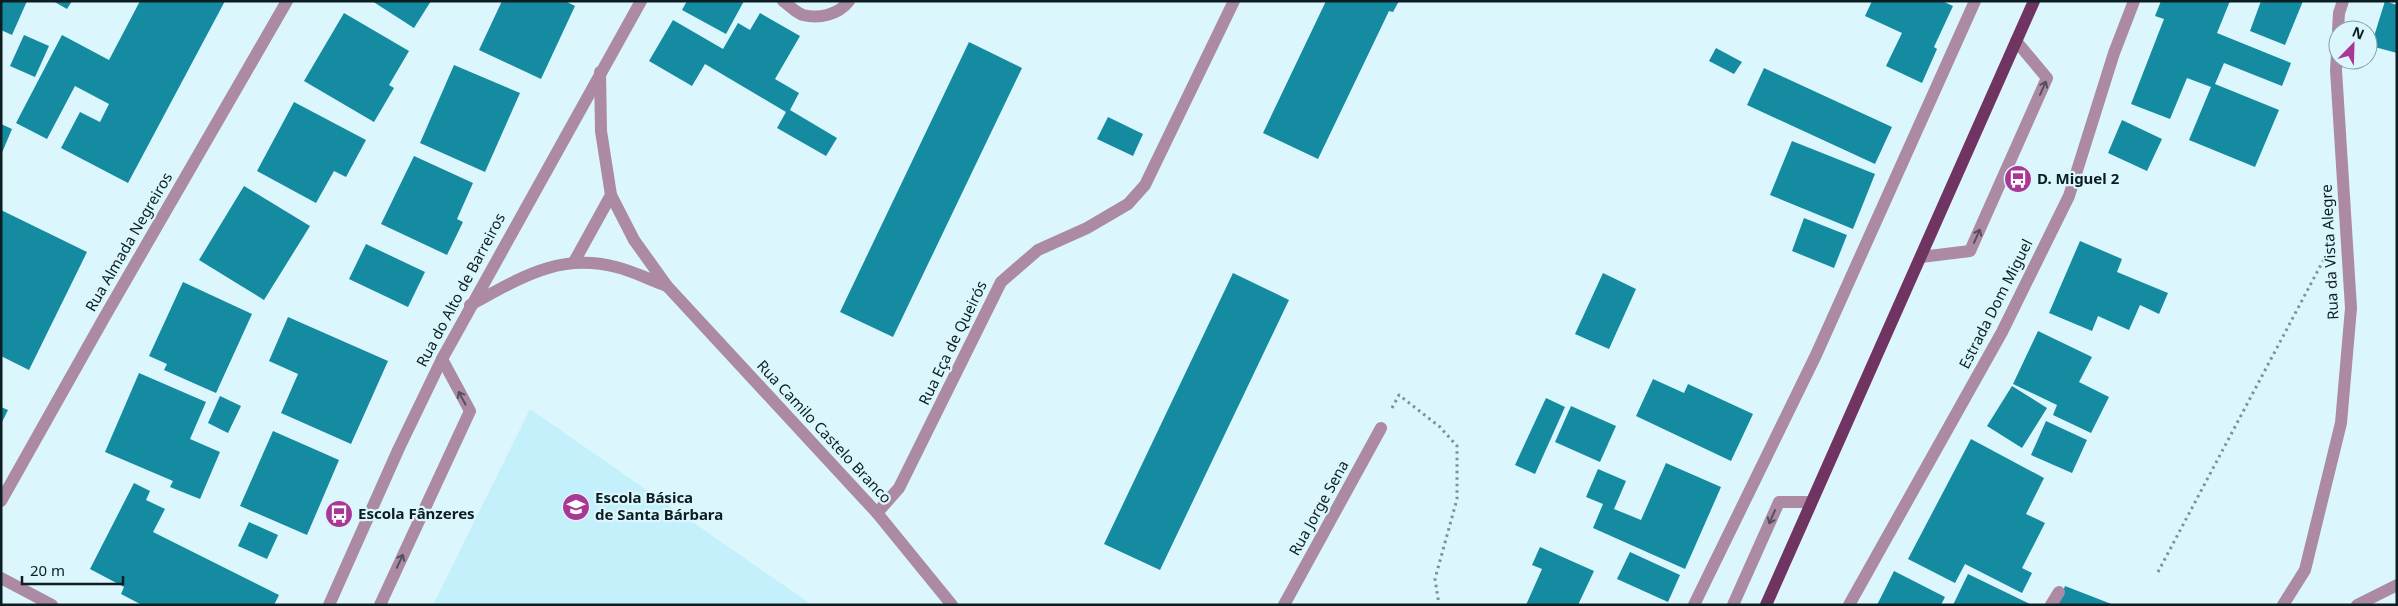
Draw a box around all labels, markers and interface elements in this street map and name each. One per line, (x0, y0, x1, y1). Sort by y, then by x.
north arrow (2328, 20, 2378, 70)
text: N (2349, 22, 2367, 44)
one-way arrow (2038, 81, 2048, 96)
bus stop icon: D. Miguel 2 (2003, 164, 2033, 194)
street label: Rua Almada Negreiros (80, 168, 176, 315)
place label: D. Miguel 2 (2037, 168, 2120, 188)
street label: Rua da Vista Alegre (2315, 184, 2343, 320)
street label: Rua do Alto de Barreiros (411, 209, 509, 370)
one-way arrow (1972, 229, 1982, 244)
street label: Estrada Dom Miguel (1954, 235, 2036, 372)
street label: Rua Eça de Queirós (913, 277, 991, 408)
street label: Rua Camilo Castelo Branco (753, 355, 896, 507)
one-way arrow (457, 390, 467, 405)
street label: Rua Jorge Sena (1284, 456, 1353, 559)
place label: Escola Básica de Santa Bárbara (595, 487, 723, 524)
school or university icon: Escola Básica de Santa Bárbara (561, 492, 591, 522)
bus stop icon: Escola Fânzeres (324, 499, 354, 529)
place label: Escola Fânzeres (358, 503, 475, 523)
one-way arrow (1767, 509, 1777, 524)
one-way arrow (396, 553, 406, 568)
scale bar (22, 554, 124, 586)
text: 20 m (30, 560, 65, 580)

